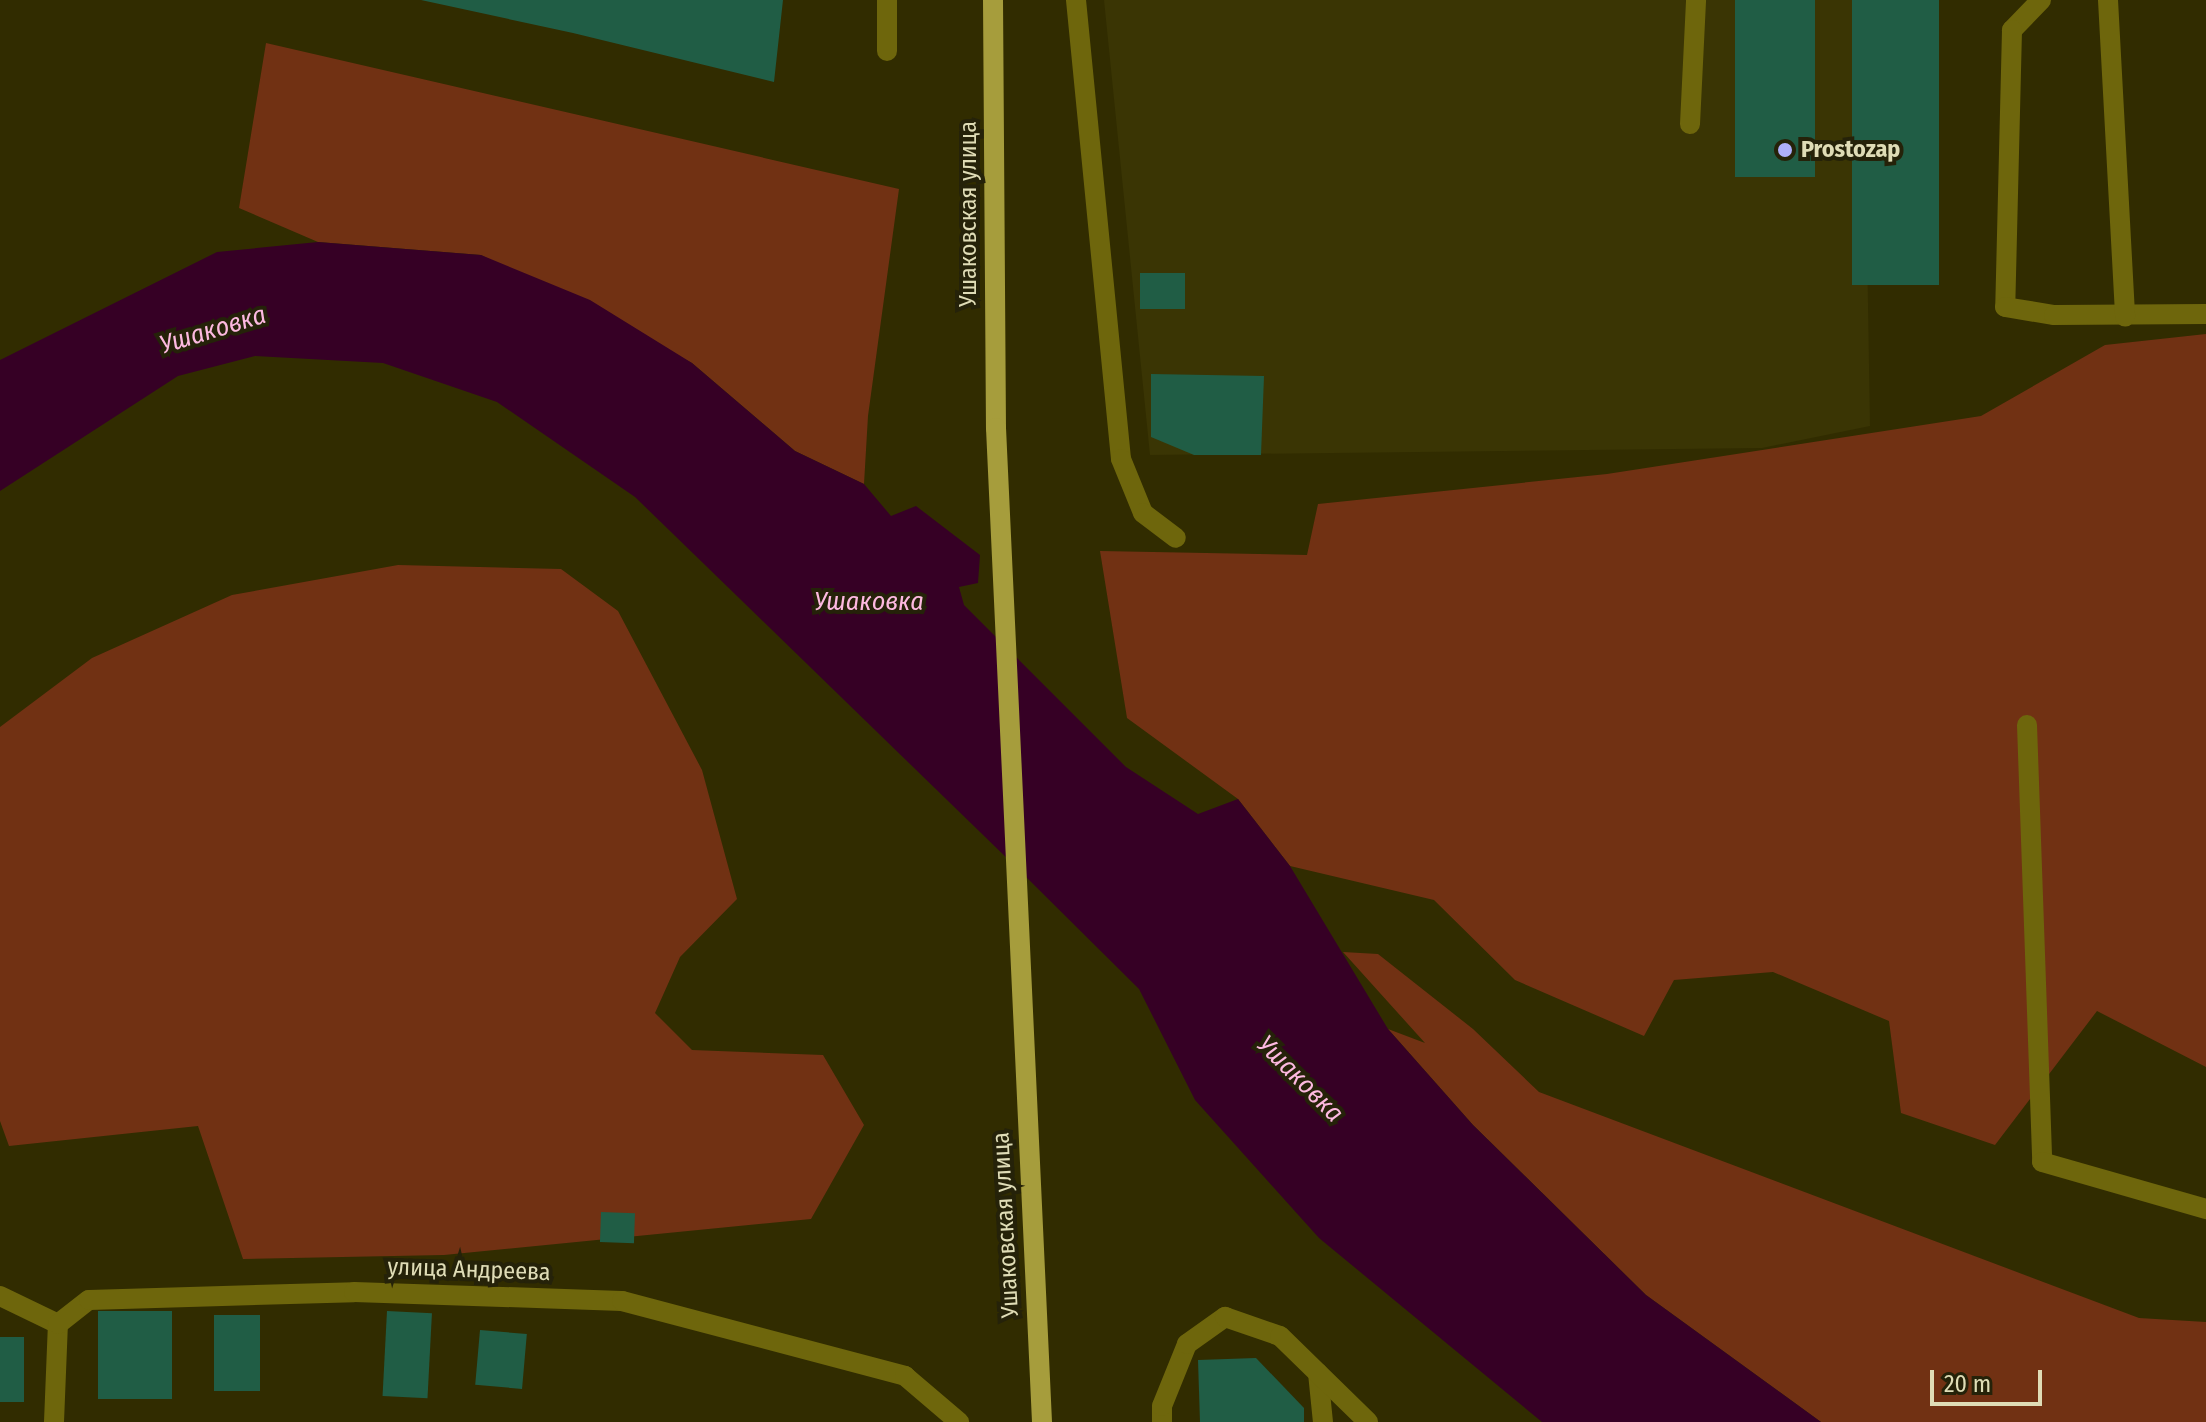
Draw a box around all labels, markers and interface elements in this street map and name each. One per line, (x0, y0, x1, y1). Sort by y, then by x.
street label: Ушаковская улица (955, 121, 983, 307)
place label: Prostozap (1801, 136, 1900, 164)
marker: Prostozap (1776, 141, 1794, 159)
water label: Ушаковка (156, 299, 270, 361)
water label: Ушаковка (814, 586, 924, 618)
water label: Ушаковка (1250, 1029, 1350, 1129)
street label: Ушаковская улица (987, 1131, 1025, 1319)
street label: улица Андреева (387, 1253, 551, 1287)
scale bar (1934, 1354, 2046, 1404)
text: 20 m (1944, 1370, 1991, 1398)

